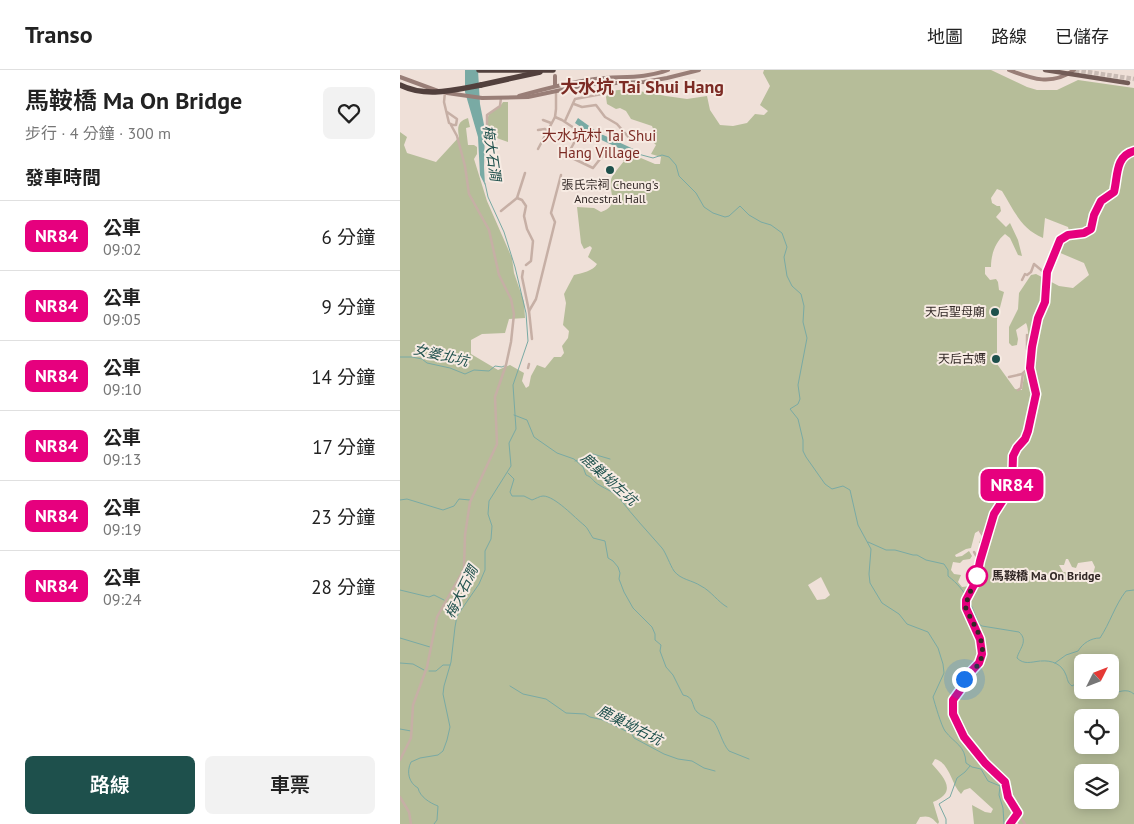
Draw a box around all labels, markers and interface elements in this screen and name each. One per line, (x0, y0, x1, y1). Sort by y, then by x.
text: Transo (25, 19, 93, 50)
text: 地圖 (927, 25, 963, 48)
text: 路線 (991, 25, 1027, 48)
text: 已儲存 (1055, 25, 1109, 48)
district label: 大水坑 Tai Shui Hang (560, 75, 724, 98)
text: 馬鞍橋 Ma On Bridge (25, 85, 242, 116)
button: heart (323, 87, 375, 139)
text: 步行 · 4 分鐘 · 300 m (25, 123, 171, 143)
water label: 梅大石澗 (479, 124, 505, 184)
district label: 大水坑村 Tai Shui Hang Village (542, 126, 656, 162)
marker: 張氏宗祠 Cheung's Ancestral Hall (604, 164, 616, 176)
text: 發車時間 (25, 165, 101, 189)
place label: 張氏宗祠 Cheung's Ancestral Hall (561, 177, 659, 206)
text: 公車 (103, 215, 141, 239)
text: NR84 (35, 224, 78, 247)
text: 6 分鐘 (322, 225, 375, 249)
text: 09:02 (103, 239, 141, 259)
text: 公車 (103, 285, 141, 309)
text: NR84 (35, 294, 78, 317)
text: 9 分鐘 (322, 295, 375, 319)
place label: 天后聖母廟 (925, 304, 985, 319)
marker: 天后聖母廟 (989, 306, 1001, 318)
text: 09:05 (103, 309, 141, 329)
water label: 女婆北坑 (412, 340, 472, 371)
place label: 天后古媽 (938, 351, 986, 366)
marker: 天后古媽 (990, 353, 1002, 365)
text: 公車 (103, 355, 141, 379)
text: NR84 (35, 364, 78, 387)
text: 14 分鐘 (311, 365, 375, 389)
text: 09:10 (103, 379, 141, 399)
text: 公車 (103, 425, 141, 449)
text: NR84 (35, 434, 78, 457)
text: 17 分鐘 (312, 435, 375, 459)
text: 09:13 (103, 449, 141, 469)
water label: 鹿巢坳左坑 (577, 449, 643, 510)
line badge: NR84 (977, 469, 1047, 501)
text: NR84 (990, 473, 1034, 496)
text: 公車 (103, 495, 141, 519)
text: NR84 (35, 504, 78, 527)
text: 23 分鐘 (311, 505, 375, 529)
text: 09:19 (103, 519, 141, 539)
water label: 梅大石澗 (441, 561, 482, 621)
text: 公車 (103, 565, 141, 589)
marker: 馬鞍橋 Ma On Bridge (966, 565, 988, 587)
place label: 馬鞍橋 Ma On Bridge (992, 568, 1101, 583)
text: NR84 (35, 574, 78, 597)
text: 28 分鐘 (311, 575, 375, 599)
text: 09:24 (103, 589, 141, 609)
north arrow (1074, 654, 1119, 699)
map controls (1074, 654, 1119, 809)
your location (952, 667, 977, 692)
water label: 鹿巢坳右坑 (595, 701, 667, 750)
button: locate (1074, 709, 1119, 754)
button: 路線 (25, 756, 195, 814)
button: 車票 (205, 756, 375, 814)
button: layers (1074, 764, 1119, 809)

